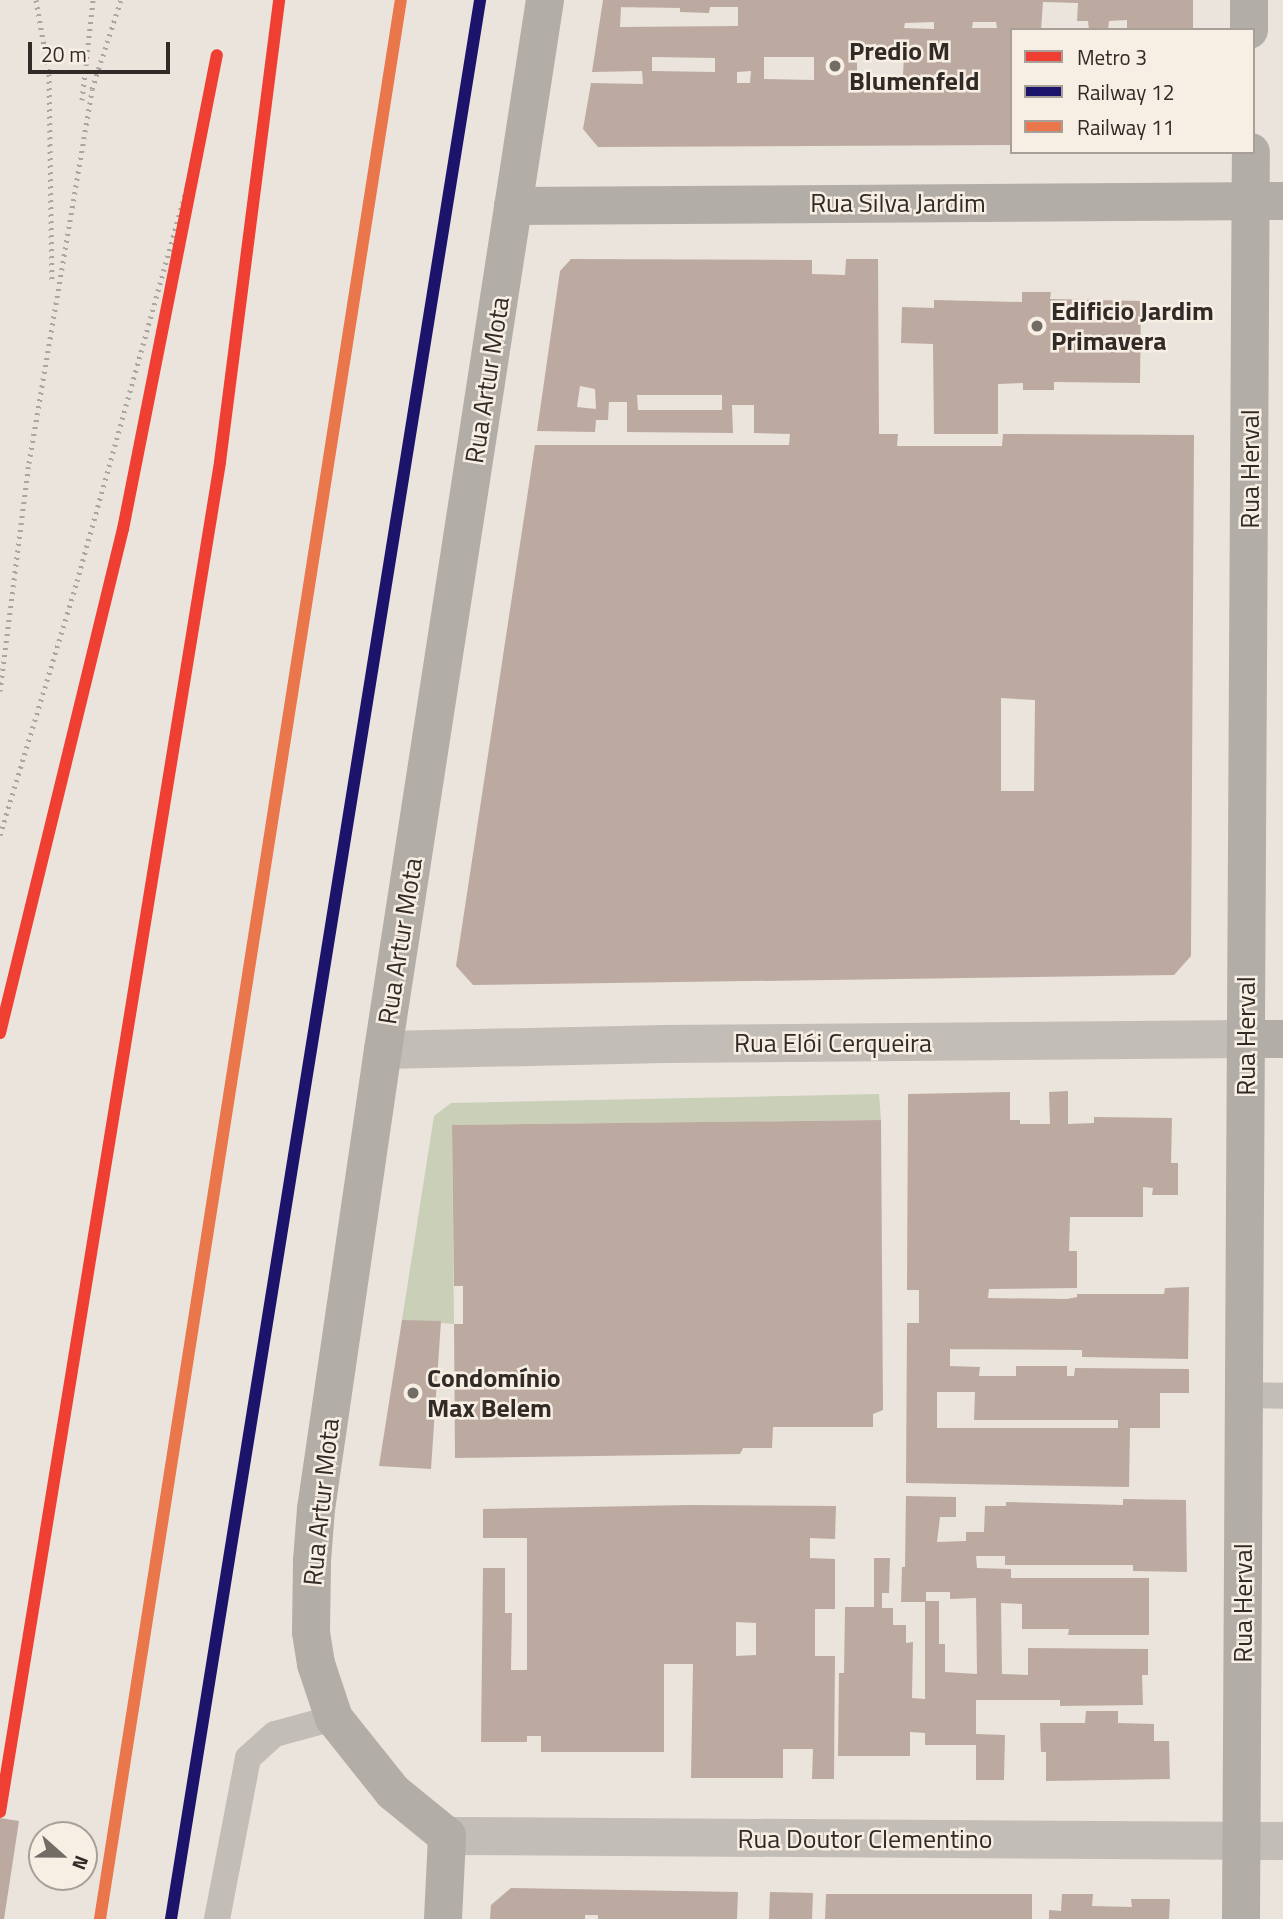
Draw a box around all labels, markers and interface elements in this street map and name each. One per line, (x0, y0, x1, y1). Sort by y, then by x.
scale bar (32, 28, 173, 72)
legend (1010, 28, 1255, 154)
place label: Predio M Blumenfeld (849, 35, 979, 96)
text: 20 m (41, 38, 87, 70)
text: Metro 3 (1077, 41, 1147, 73)
marker: Predio M Blumenfeld (827, 58, 843, 74)
text: Railway 12 (1077, 76, 1175, 108)
text: Railway 11 (1077, 111, 1175, 143)
street label: Rua Silva Jardim (810, 187, 986, 219)
street label: Rua Artur Mota (458, 295, 516, 465)
place label: Edificio Jardim Primavera (1051, 295, 1214, 356)
marker: Edificio Jardim Primavera (1029, 318, 1045, 334)
street label: Rua Herval (1234, 409, 1266, 529)
street label: Rua Artur Mota (371, 856, 429, 1026)
street label: Rua Herval (1230, 976, 1262, 1096)
street label: Rua Elói Cerqueira (734, 1027, 932, 1059)
place label: Condomínio Max Belem (427, 1362, 561, 1424)
marker: Condomínio Max Belem (405, 1385, 421, 1401)
street label: Rua Artur Mota (297, 1417, 345, 1587)
street label: Rua Herval (1227, 1543, 1259, 1663)
north arrow (28, 1821, 98, 1891)
street label: Rua Doutor Clementino (738, 1823, 992, 1855)
text: N (65, 1852, 97, 1874)

